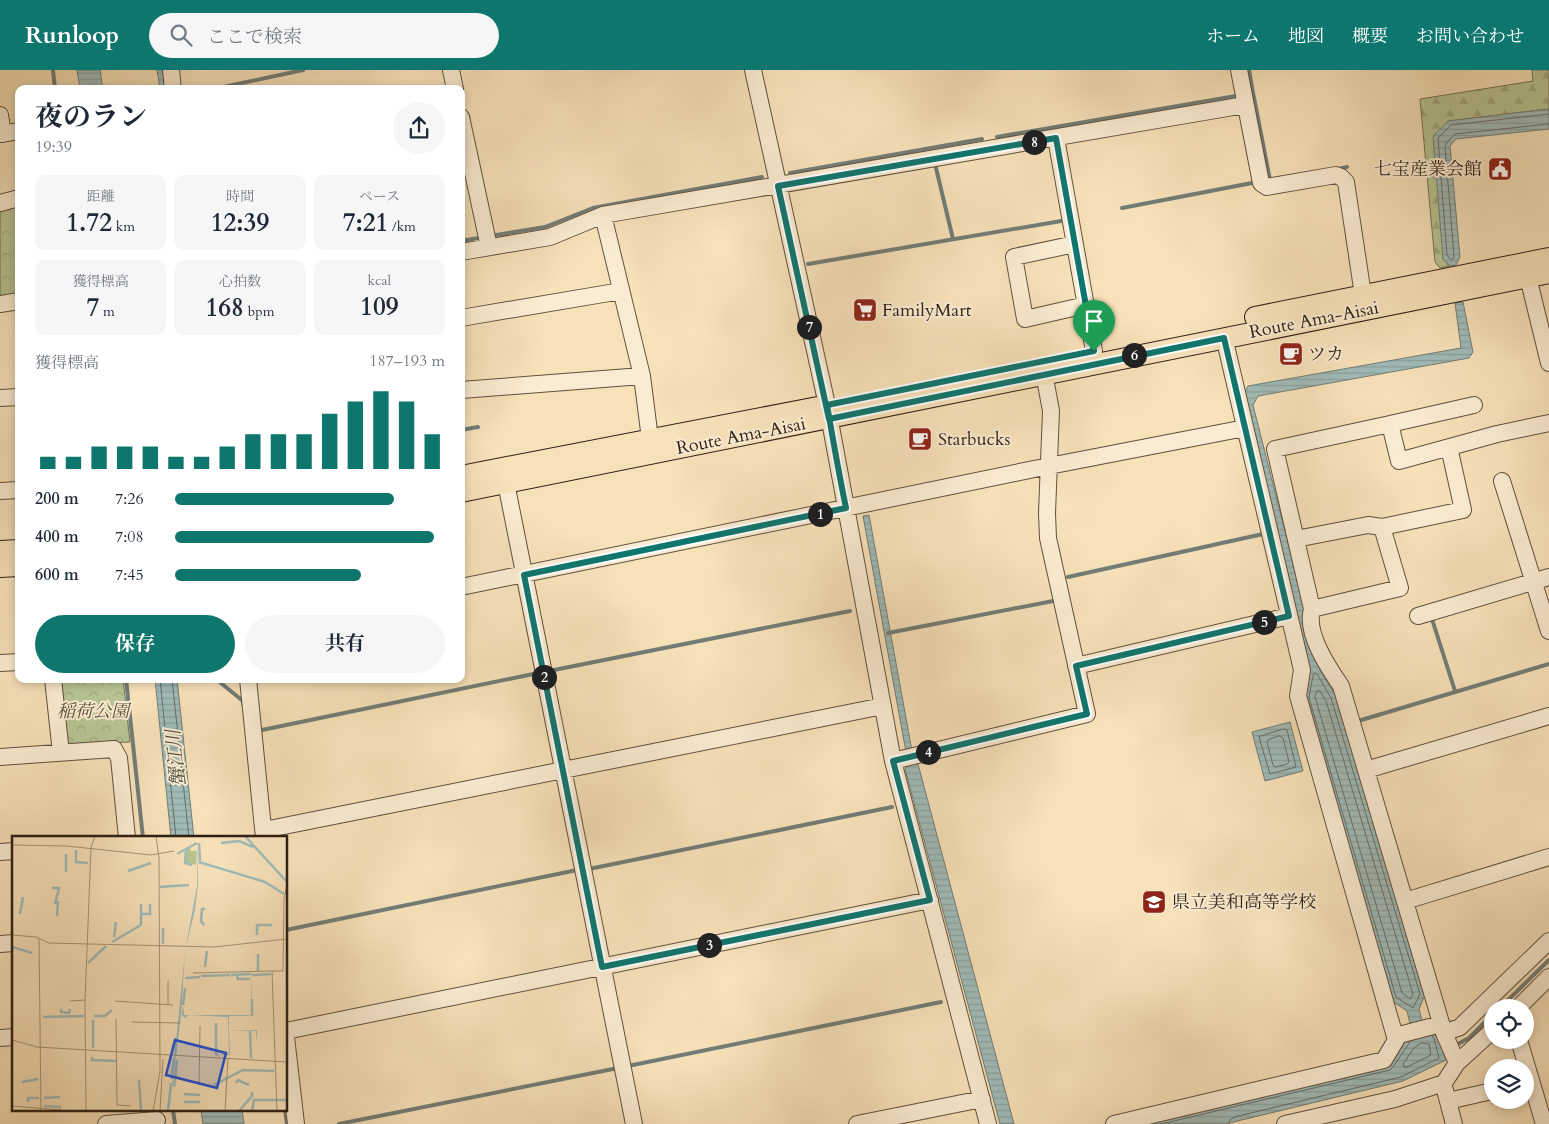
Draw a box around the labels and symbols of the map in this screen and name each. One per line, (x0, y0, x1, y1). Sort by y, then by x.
pin: 8 (1022, 130, 1046, 154)
public building icon: 七宝産業会館 (1487, 156, 1513, 182)
place label: 七宝産業会館 (1374, 157, 1482, 182)
street label: Route Ama-Aisai (1247, 295, 1381, 345)
supermarket icon: FamilyMart (852, 297, 878, 323)
place label: FamilyMart (882, 298, 972, 323)
pin (1073, 300, 1115, 351)
pin: 7 (796, 314, 822, 340)
cafe icon: ツカ (1278, 341, 1304, 367)
pin: 6 (1122, 342, 1146, 368)
place label: ツカ (1308, 342, 1344, 367)
street label: Route Ama-Aisai (674, 411, 808, 461)
cafe icon: Starbucks (907, 426, 933, 452)
place label: Starbucks (938, 427, 1010, 452)
pin: 1 (808, 502, 832, 526)
pin: 5 (1252, 610, 1276, 634)
pin: 2 (532, 664, 556, 690)
park label: 稲荷公園 (57, 699, 132, 724)
water label: 蟹江川 (160, 726, 192, 788)
pin: 4 (916, 740, 940, 764)
inset map (12, 836, 288, 1112)
school or university icon: 県立美和高等学校 (1141, 889, 1167, 915)
place label: 県立美和高等学校 (1172, 890, 1316, 915)
pin: 3 (696, 932, 722, 958)

